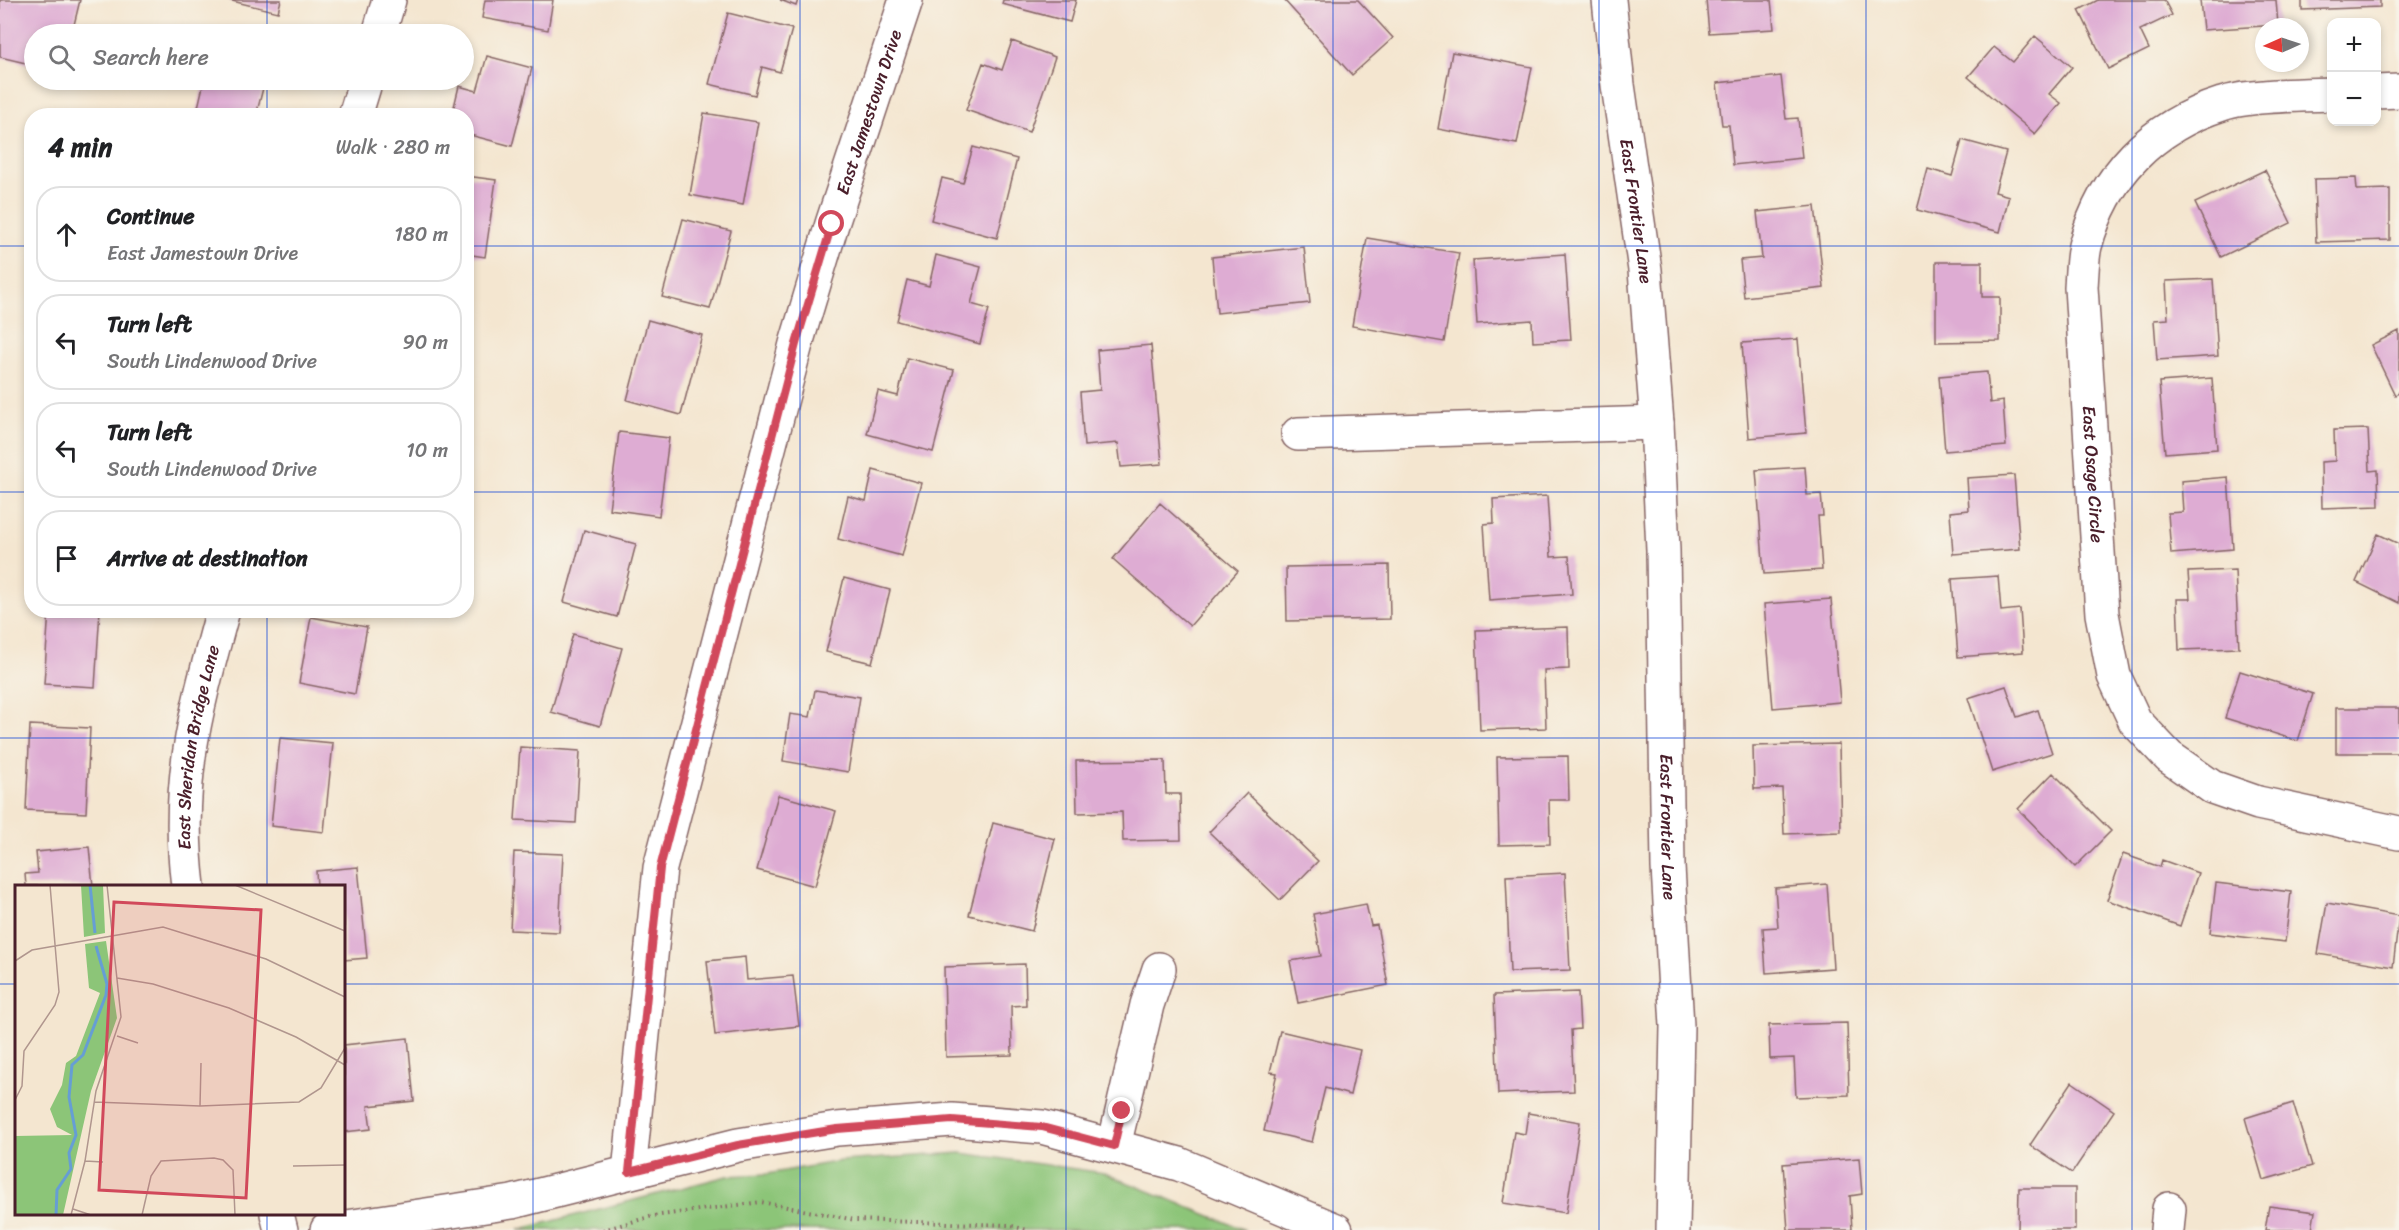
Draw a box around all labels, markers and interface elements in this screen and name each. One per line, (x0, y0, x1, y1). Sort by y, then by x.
north arrow (2255, 18, 2309, 72)
map controls (2327, 18, 2381, 126)
button: + (2327, 18, 2381, 72)
search box (24, 24, 474, 90)
street label: East Jamestown Drive (827, 25, 911, 199)
text: Search here (93, 38, 209, 77)
icon: search (45, 41, 78, 74)
button: − (2327, 72, 2381, 126)
text: 4 min (48, 124, 112, 170)
text: Walk · 280 m (336, 130, 450, 165)
street label: East Frontier Lane (1610, 137, 1662, 285)
text: Continue (107, 197, 195, 236)
route start (818, 210, 844, 236)
text: 180 m (394, 217, 448, 252)
icon: ahead (50, 218, 83, 251)
text: East Jamestown Drive (107, 236, 298, 271)
text: Turn left (107, 305, 192, 344)
text: 90 m (403, 325, 448, 360)
icon: left (50, 326, 83, 359)
text: South Lindenwood Drive (107, 344, 317, 379)
street label: East Osage Circle (2073, 405, 2113, 544)
text: Turn left (107, 413, 192, 452)
text: 10 m (406, 433, 448, 468)
icon: left (50, 434, 83, 467)
text: South Lindenwood Drive (107, 452, 317, 487)
text: Arrive at destination (107, 539, 308, 578)
icon: arrive (50, 542, 83, 575)
street label: East Sheridan Bridge Lane (168, 641, 229, 850)
street label: East Frontier Lane (1650, 754, 1686, 901)
inset map (15, 885, 345, 1215)
route end (1108, 1097, 1134, 1123)

